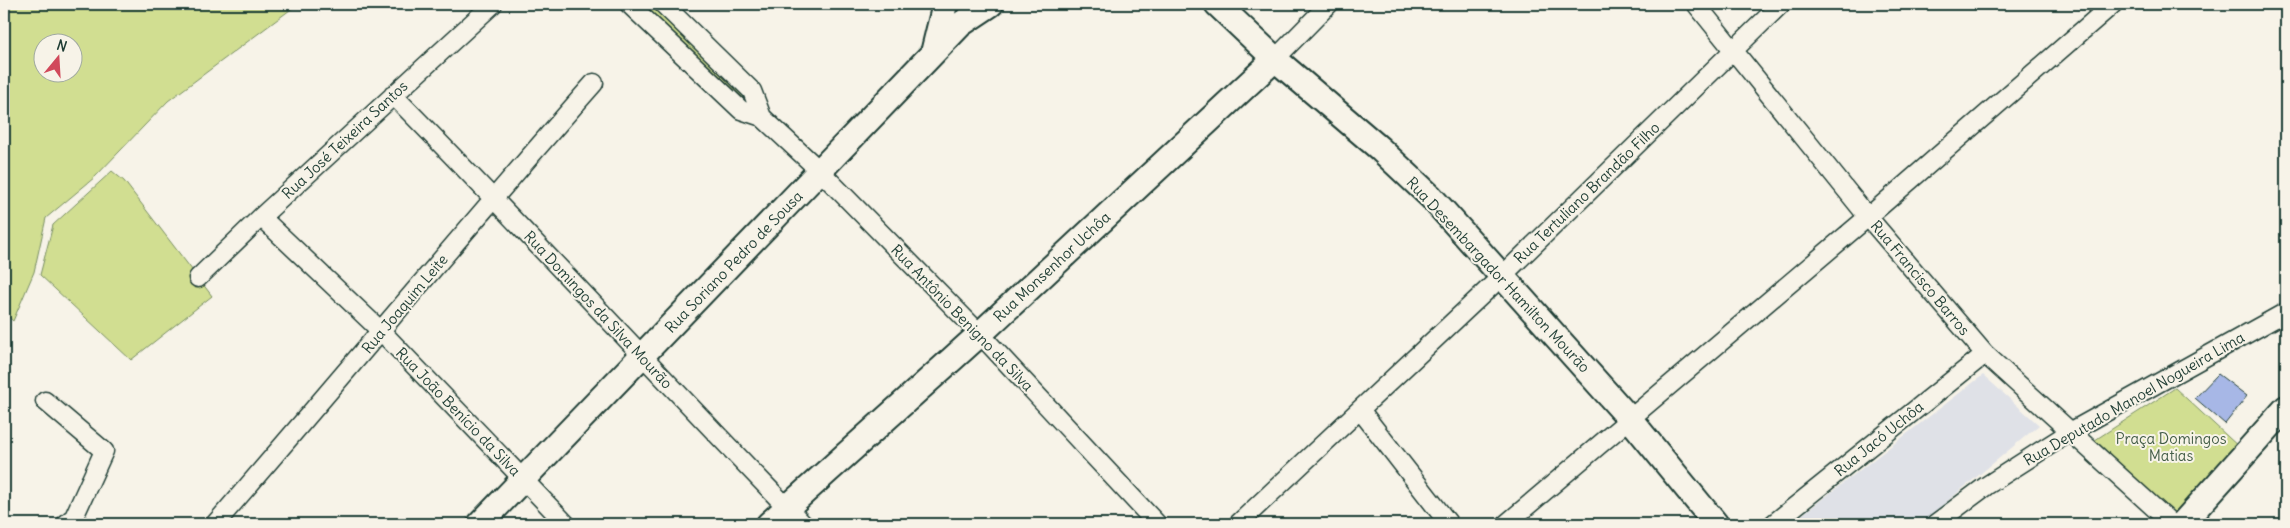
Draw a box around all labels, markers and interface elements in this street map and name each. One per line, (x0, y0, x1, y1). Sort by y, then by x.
north arrow (32, 32, 82, 82)
text: N (55, 36, 69, 56)
street label: Rua José Teixeira Santos (278, 76, 412, 203)
street label: Rua Tertuliano Brandão Filho (1510, 118, 1664, 267)
street label: Rua Desembargador Hamilton Mourão (1403, 173, 1594, 376)
street label: Rua Soriano Pedro de Sousa (661, 186, 807, 337)
street label: Rua Monsenhor Uchôa (989, 207, 1114, 326)
street label: Rua Francisco Barros (1867, 216, 1974, 339)
street label: Rua Domingos da Silva Mourão (520, 227, 677, 393)
street label: Rua Antônio Benigno da Silva (887, 240, 1038, 395)
street label: Rua Joaquim Leite (357, 250, 452, 357)
street label: Rua Deputado Manoel Nogueira Lima (2020, 327, 2248, 470)
street label: Rua João Benício da Silva (392, 343, 525, 480)
street label: Rua Jacó Uchôa (1830, 397, 1927, 480)
park label: Praça Domingos Matias (2115, 429, 2227, 465)

